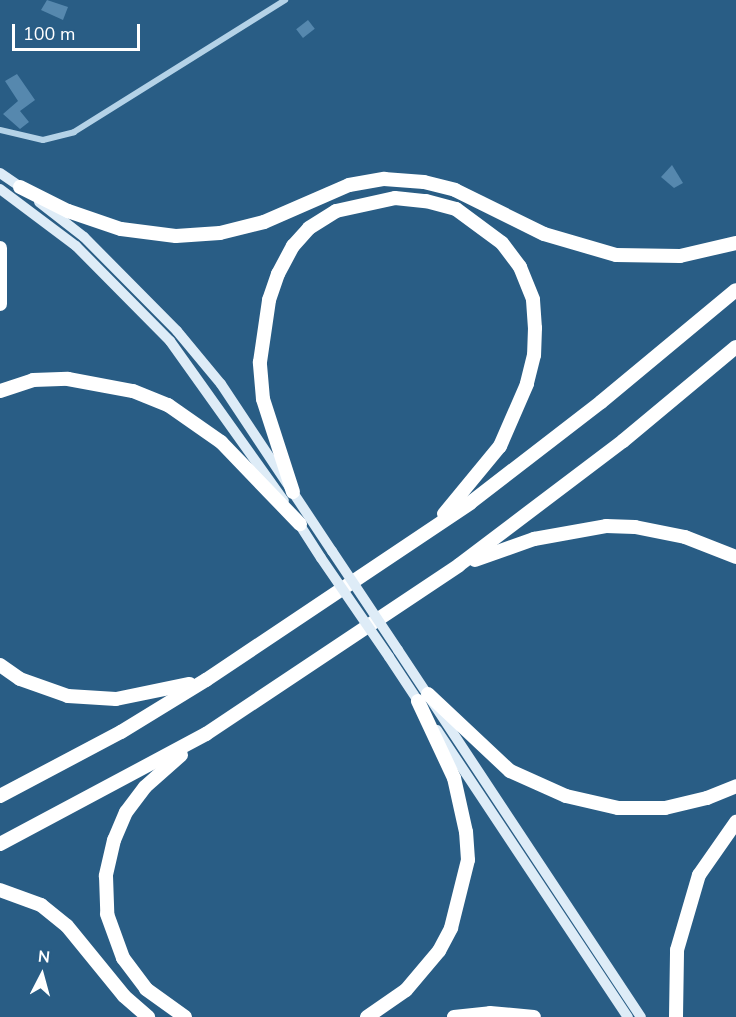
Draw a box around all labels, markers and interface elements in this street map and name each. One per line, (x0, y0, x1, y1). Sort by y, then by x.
scale bar (15, 12, 142, 50)
text: 100 m (23, 22, 75, 46)
north arrow (12, 945, 72, 1005)
text: N (37, 946, 51, 969)

